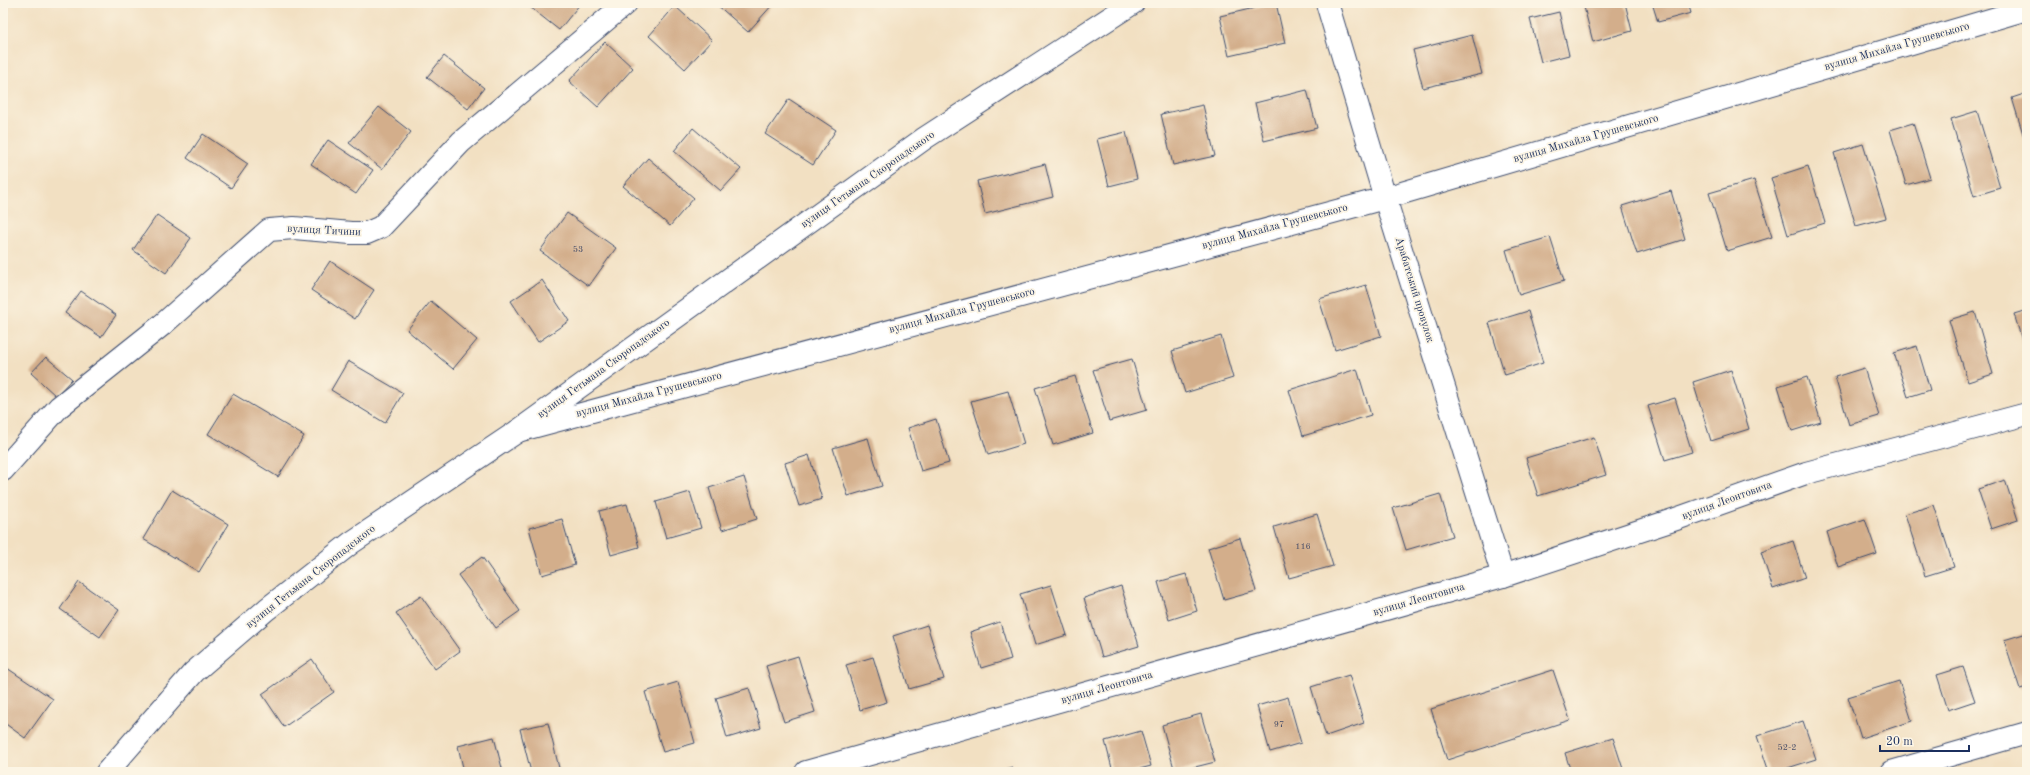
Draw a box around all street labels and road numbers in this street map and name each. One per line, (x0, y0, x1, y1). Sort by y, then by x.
street label: вулиця Михайла Грушевського (1823, 21, 1971, 73)
street label: вулиця Михайла Грушевського (1512, 113, 1660, 165)
street label: вулиця Гетьмана Скоропадського (799, 129, 937, 231)
street label: вулиця Михайла Грушевського (1201, 202, 1349, 252)
street label: вулиця Тичини (287, 224, 361, 238)
street label: Арабатський провулок (1393, 236, 1435, 344)
street label: вулиця Михайла Грушевського (888, 286, 1036, 336)
street label: вулиця Гетьмана Скоропадського (536, 317, 672, 421)
street label: вулиця Михайла Грушевського (575, 370, 723, 420)
street label: вулиця Леонтовича (1681, 479, 1774, 522)
street label: вулиця Гетьмана Скоропадського (244, 523, 378, 631)
street label: вулиця Леонтовича (1372, 582, 1467, 618)
street label: вулиця Леонтовича (1060, 670, 1155, 706)

